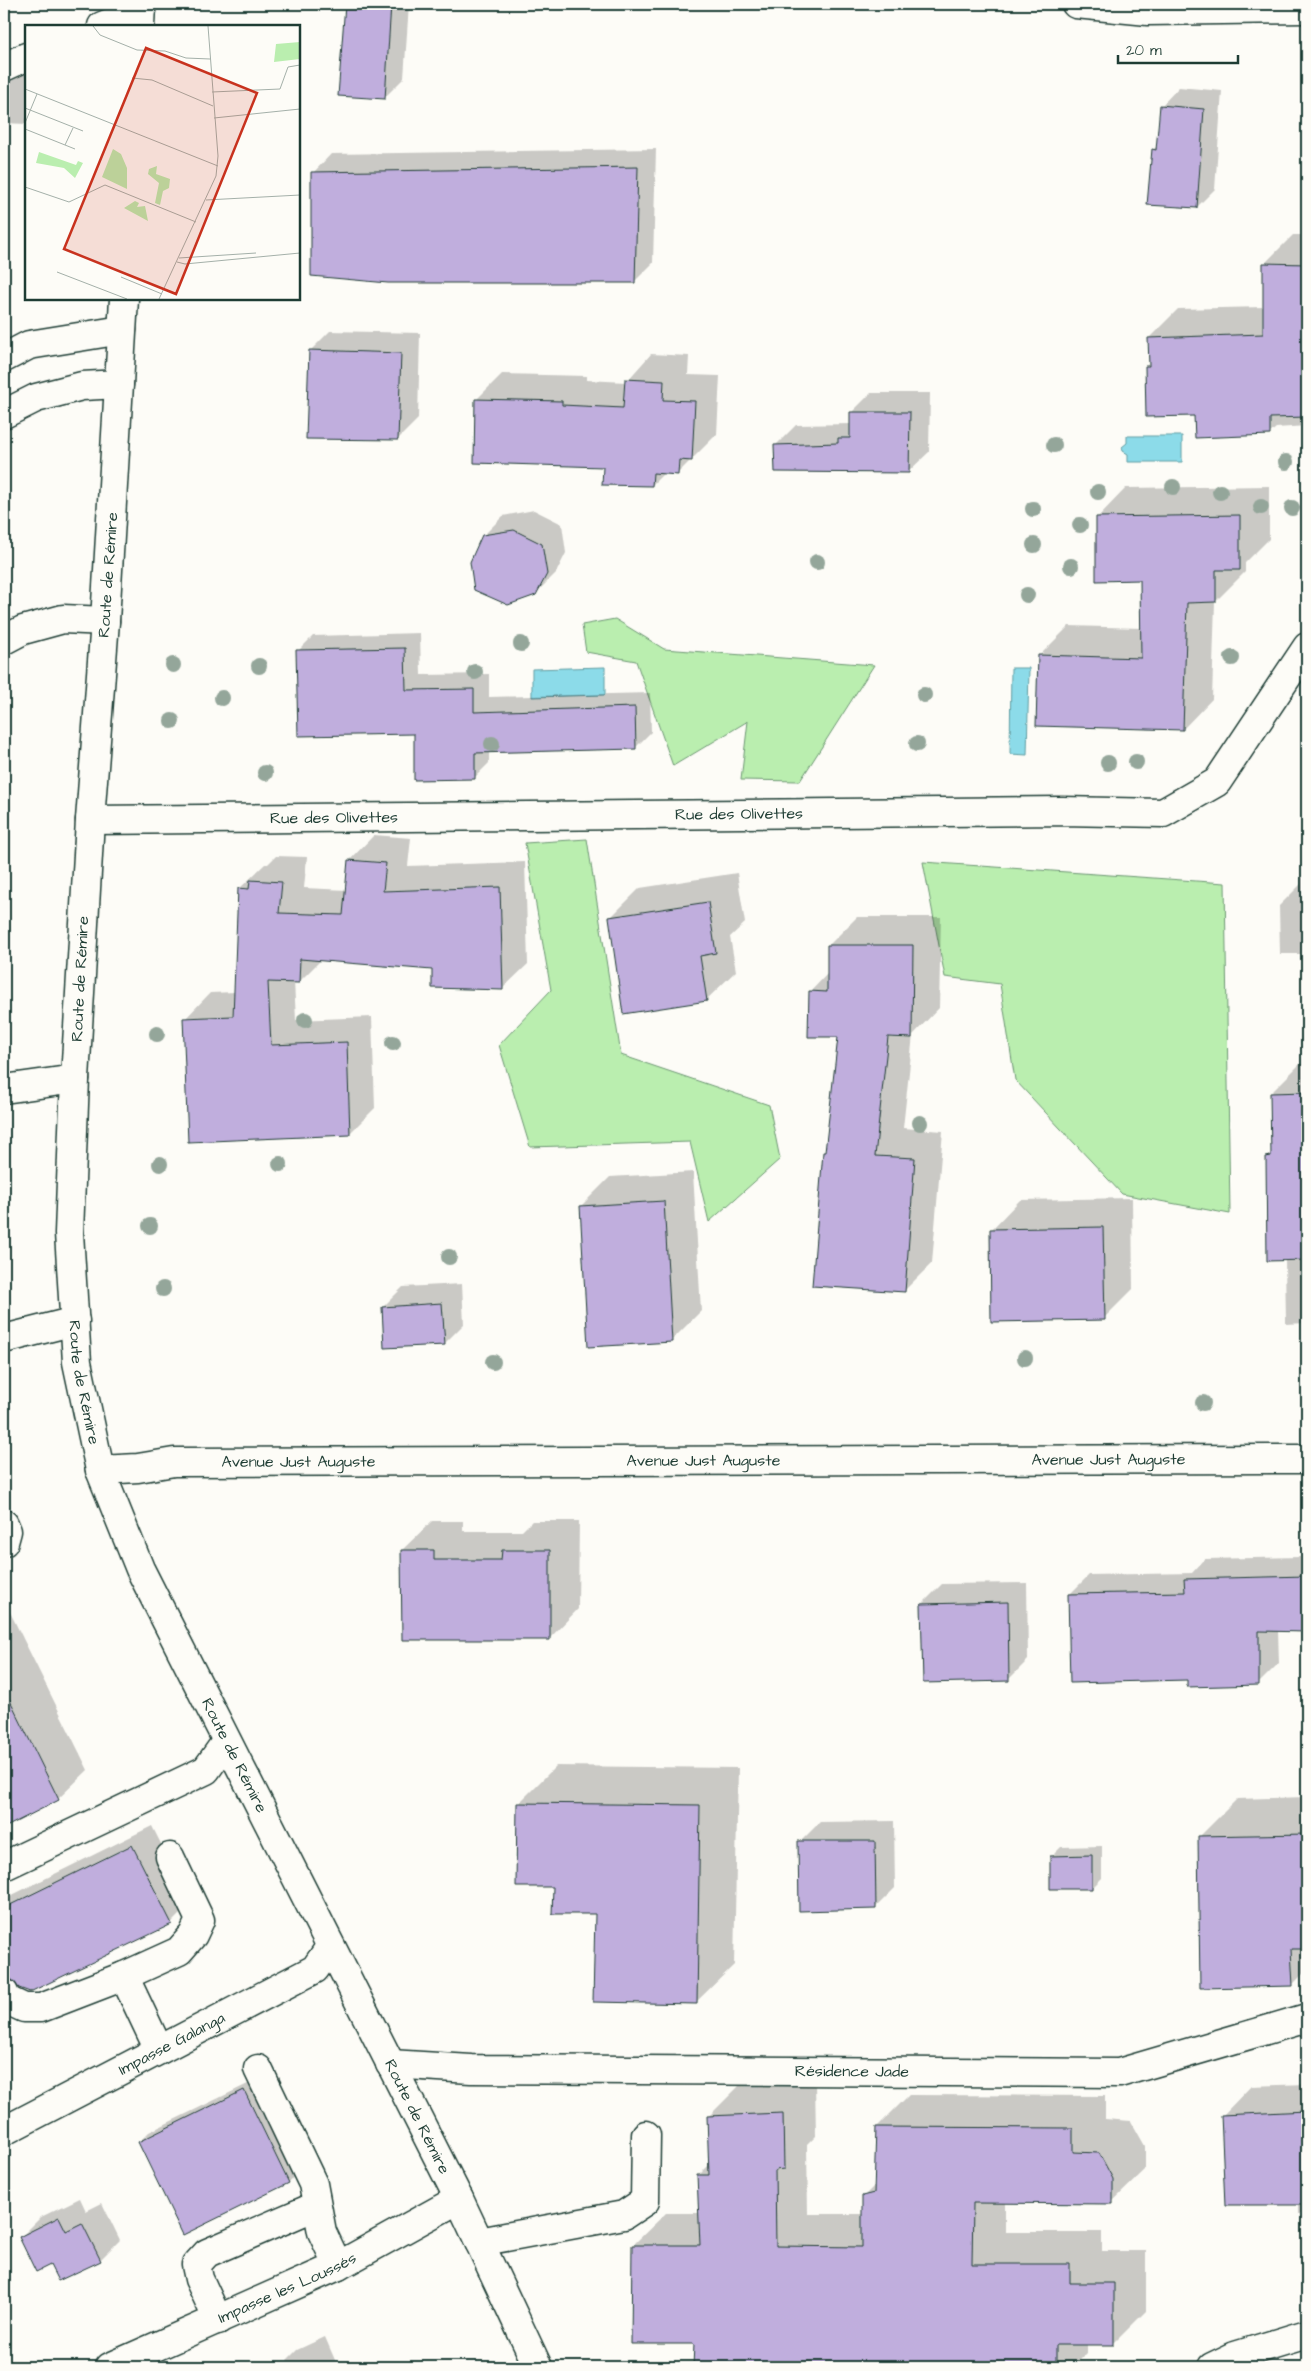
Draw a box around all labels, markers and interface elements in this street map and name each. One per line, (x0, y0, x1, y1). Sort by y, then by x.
inset map (25, 25, 300, 300)
scale bar (1118, 32, 1238, 64)
text: 20 m (1126, 40, 1162, 61)
street label: Route de Rémire (93, 511, 123, 638)
street label: Rue des Olivettes (675, 802, 803, 826)
street label: Rue des Olivettes (270, 806, 398, 829)
street label: Route de Rémire (66, 915, 94, 1042)
street label: Route de Rémire (63, 1320, 105, 1447)
street label: Avenue Just Auguste (1032, 1448, 1186, 1471)
street label: Avenue Just Auguste (627, 1449, 781, 1472)
street label: Avenue Just Auguste (222, 1450, 376, 1474)
street label: Route de Rémire (196, 1694, 273, 1817)
street label: Impasse Galanga (115, 2007, 229, 2081)
street label: Route de Rémire (379, 2056, 456, 2178)
street label: Résidence Jade (795, 2060, 909, 2083)
street label: Impasse les Loussés (215, 2247, 360, 2329)

